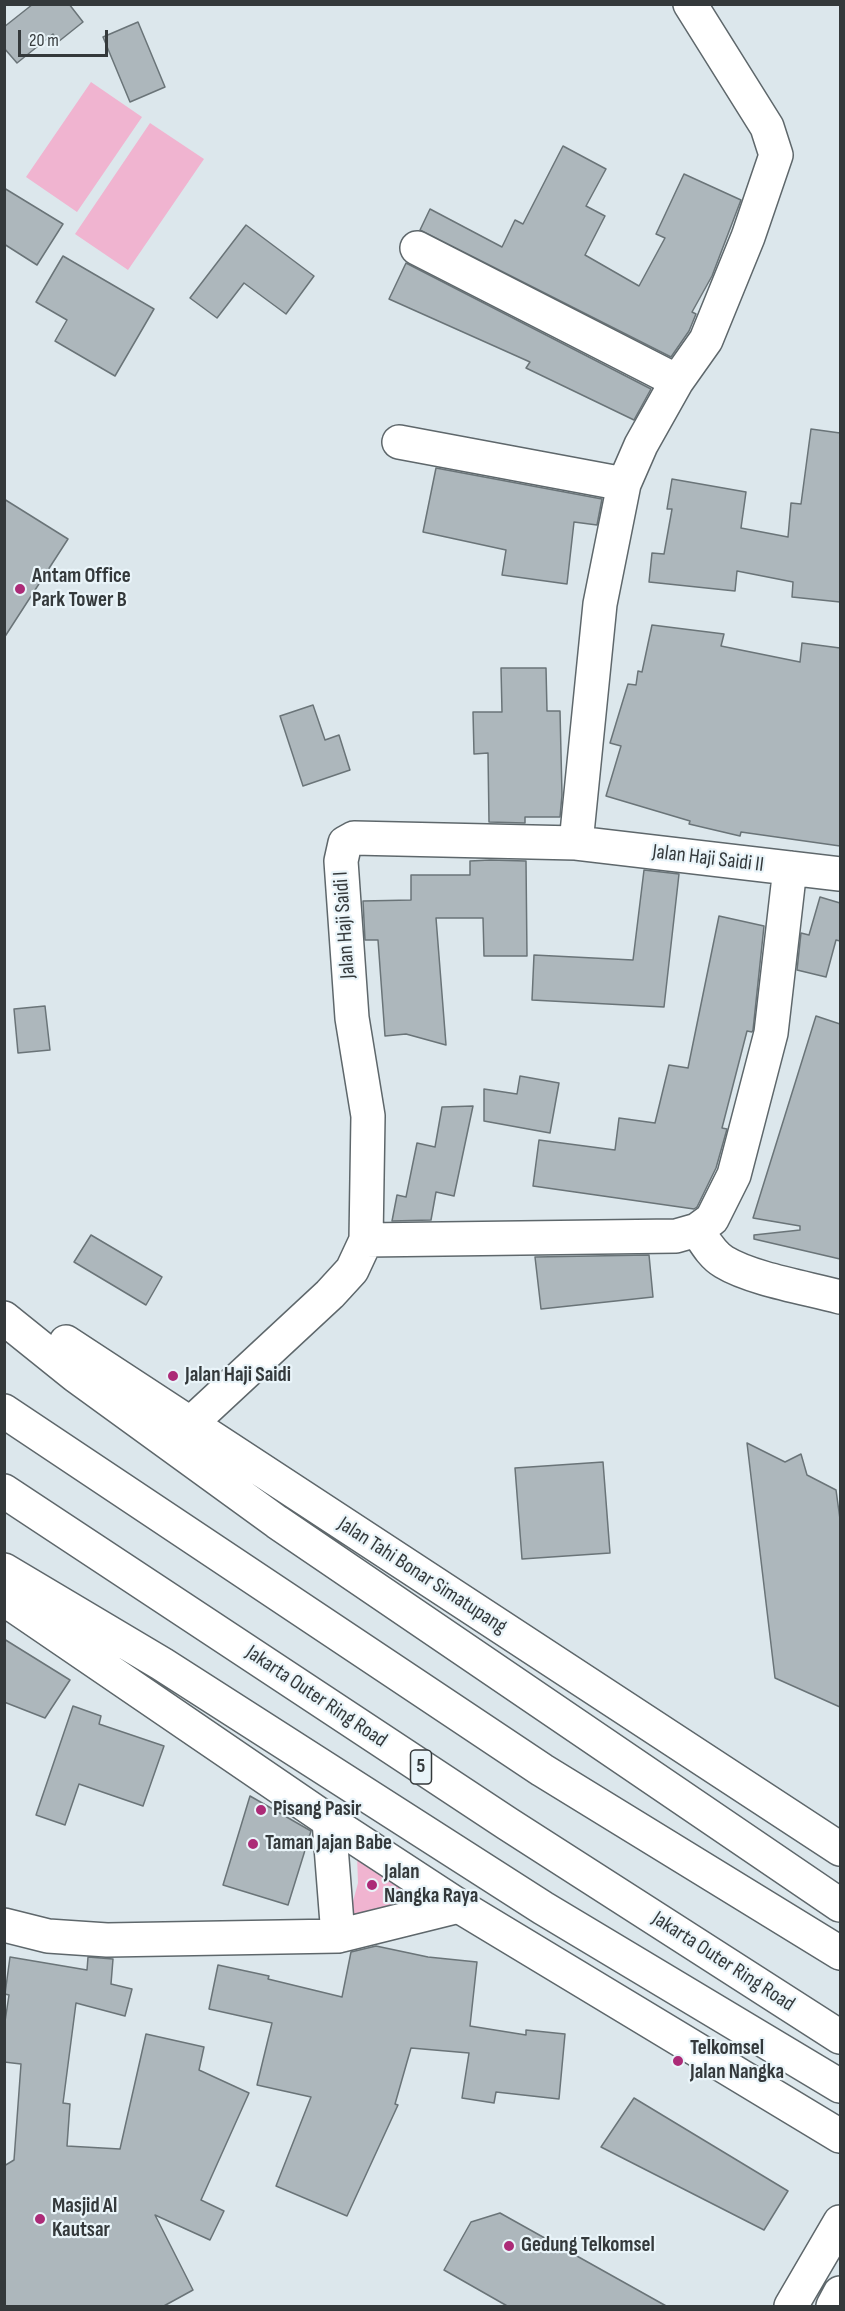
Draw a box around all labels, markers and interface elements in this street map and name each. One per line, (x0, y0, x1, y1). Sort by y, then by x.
scale bar (21, 18, 111, 56)
text: 20 m (29, 30, 59, 51)
place label: Antam Office Park Tower B (32, 564, 131, 614)
marker: Antam Office Park Tower B (13, 582, 27, 596)
street label: Jalan Haji Saidi II (651, 840, 765, 878)
street label: Jalan Haji Saidi I (329, 870, 361, 980)
place label: Jalan Haji Saidi (185, 1363, 291, 1389)
marker: Jalan Haji Saidi (166, 1369, 180, 1383)
street label: Jalan Tahi Bonar Simatupang (333, 1512, 511, 1640)
street label: Jakarta Outer Ring Road (241, 1640, 391, 1754)
road number: 5 (410, 1750, 432, 1784)
place label: Pisang Pasir (273, 1797, 362, 1823)
marker: Pisang Pasir (254, 1803, 268, 1817)
place label: Taman Jajan Babe (265, 1831, 392, 1857)
marker: Taman Jajan Babe (246, 1837, 260, 1851)
place label: Jalan Nangka Raya (384, 1860, 478, 1910)
marker: Jalan Nangka Raya (365, 1878, 379, 1892)
street label: Jakarta Outer Ring Road (647, 1907, 799, 2017)
place label: Telkomsel Jalan Nangka (690, 2036, 784, 2086)
marker: Telkomsel Jalan Nangka (671, 2054, 685, 2068)
place label: Masjid Al Kautsar (52, 2194, 117, 2244)
marker: Masjid Al Kautsar (33, 2212, 47, 2226)
place label: Gedung Telkomsel (521, 2233, 655, 2259)
marker: Gedung Telkomsel (502, 2239, 516, 2253)

